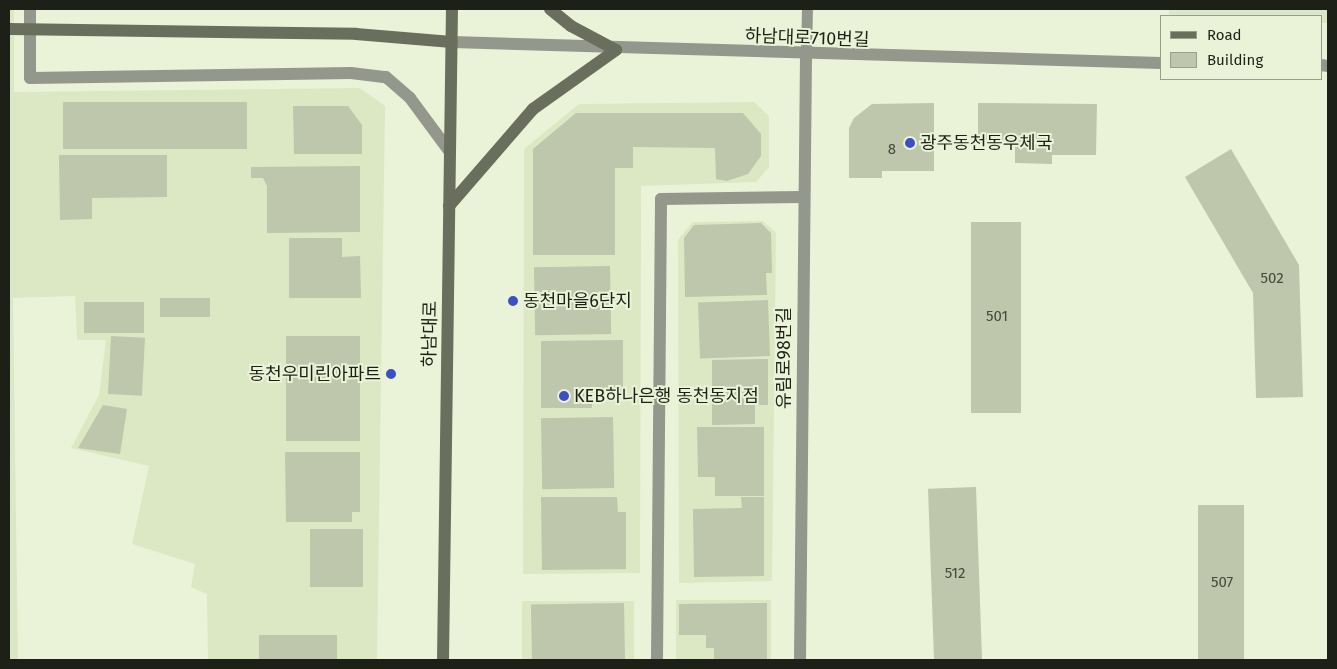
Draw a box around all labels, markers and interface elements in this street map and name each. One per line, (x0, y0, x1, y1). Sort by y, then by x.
legend (1160, 15, 1322, 80)
street label: 하남대로710번길 (744, 25, 870, 51)
text: Road (1207, 26, 1242, 44)
text: Building (1207, 51, 1263, 69)
place label: 광주동천동우체국 (920, 132, 1052, 154)
marker: 광주동천동우체국 (904, 137, 916, 149)
house number: 8 (888, 141, 896, 159)
house number: 502 (1260, 270, 1284, 288)
place label: 동천마을6단지 (523, 290, 632, 312)
marker: 동천마을6단지 (507, 295, 519, 307)
street label: 하남대로 (419, 301, 441, 367)
street label: 유림로98번길 (773, 307, 795, 409)
house number: 501 (986, 308, 1008, 326)
place label: 동천우미린아파트 (249, 363, 381, 385)
marker: 동천우미린아파트 (385, 368, 397, 380)
place label: KEB하나은행 동천동지점 (574, 385, 759, 407)
marker: KEB하나은행 동천동지점 (558, 390, 570, 402)
house number: 512 (945, 565, 965, 583)
house number: 507 (1211, 574, 1233, 592)

